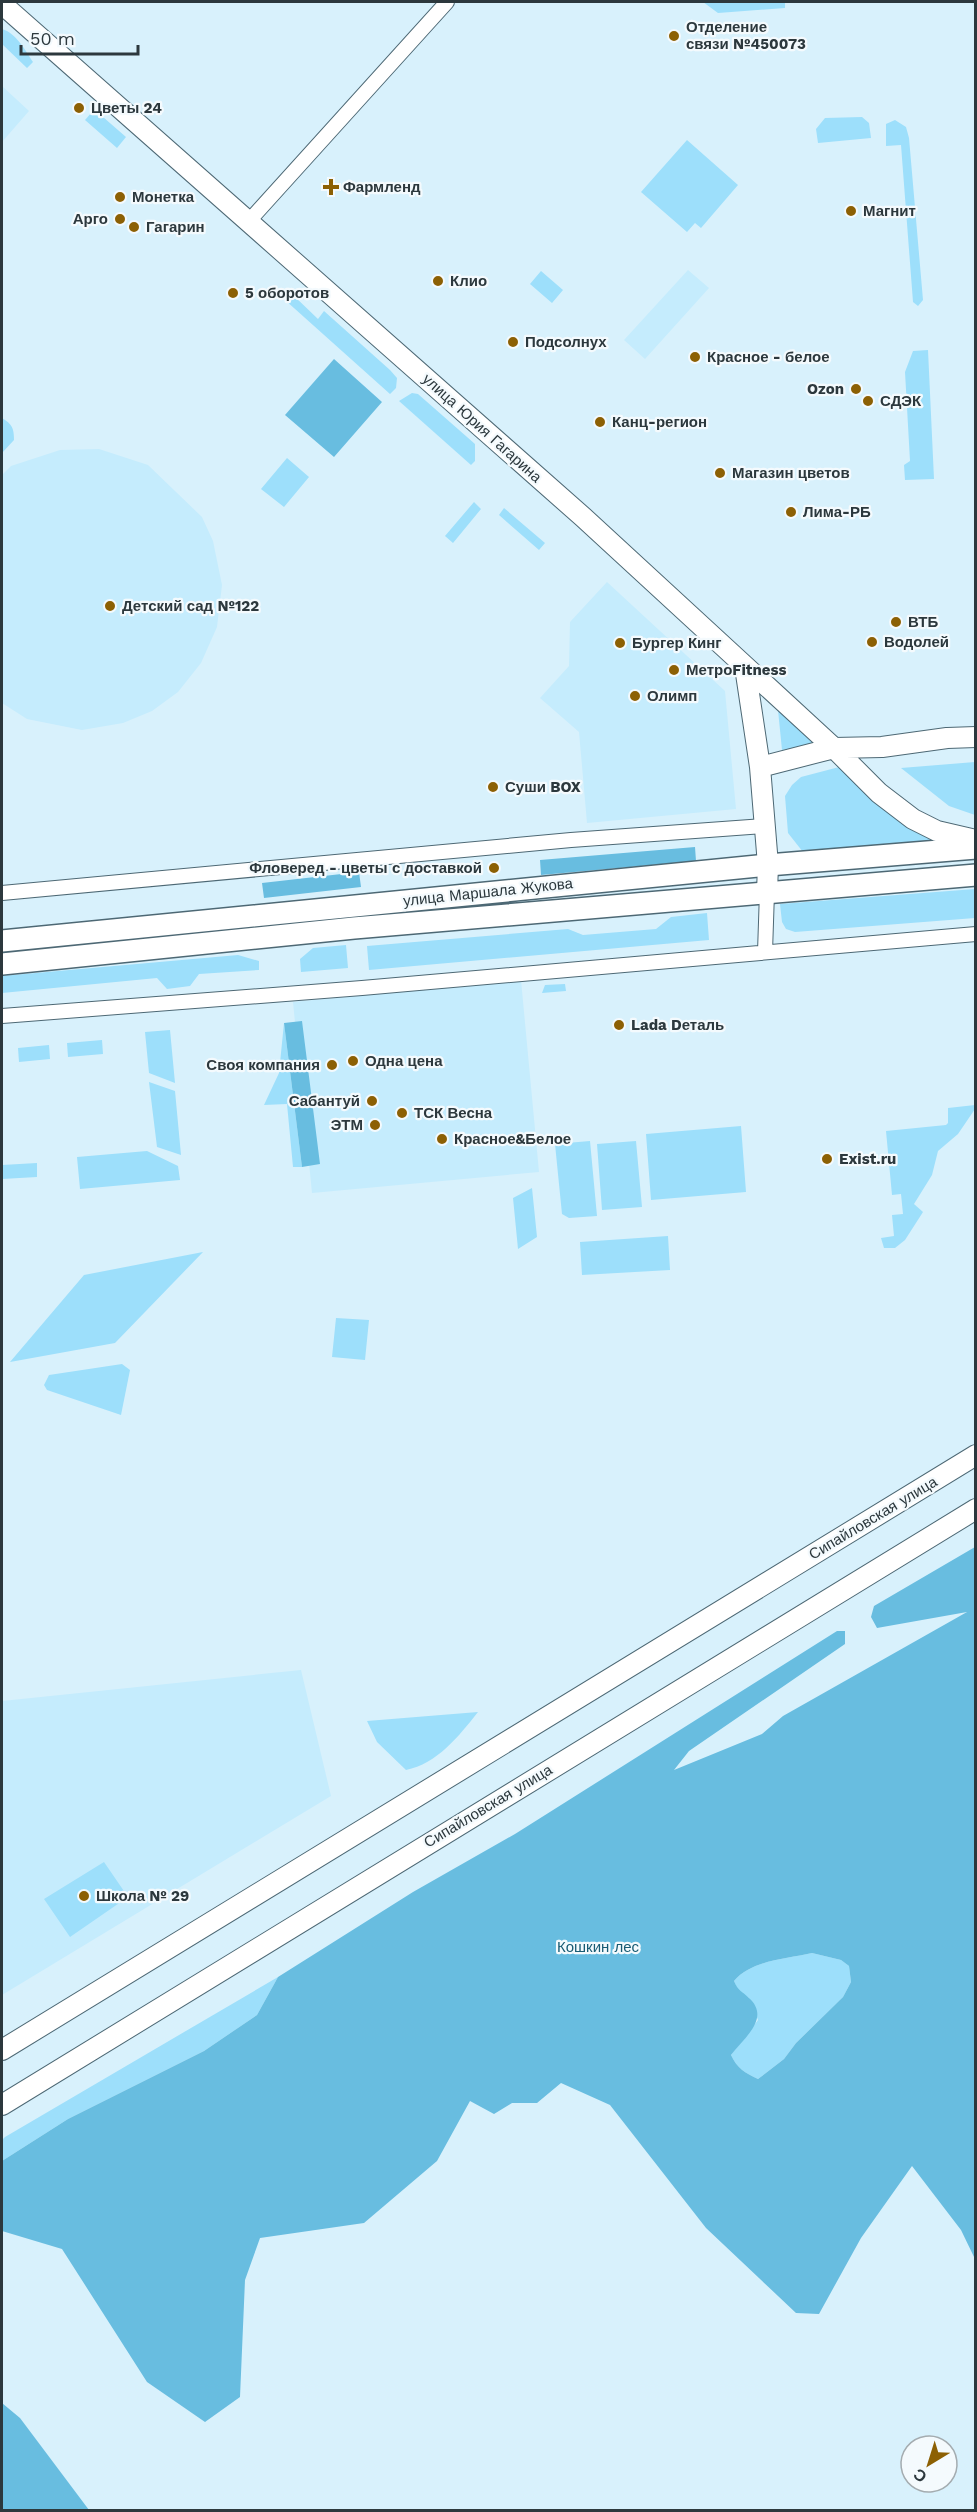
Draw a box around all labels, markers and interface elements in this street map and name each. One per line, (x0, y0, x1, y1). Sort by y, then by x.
scale bar (21, 18, 138, 56)
place label: Отделение связи №450073 (686, 18, 806, 53)
text: 50 m (30, 28, 75, 49)
marker: Отделение связи №450073 (667, 29, 681, 43)
place label: Цветы 24 (91, 99, 162, 117)
marker: Цветы 24 (72, 101, 86, 115)
place label: Фармленд (343, 178, 421, 196)
marker: Фармленд (324, 180, 338, 194)
place label: Монетка (132, 188, 195, 206)
marker: Монетка (113, 190, 127, 204)
place label: Магнит (863, 202, 916, 220)
marker: Магнит (844, 204, 858, 218)
place label: Арго (73, 210, 108, 228)
marker: Арго (113, 212, 127, 226)
place label: Гагарин (146, 218, 205, 236)
marker: Гагарин (127, 220, 141, 234)
place label: Клио (450, 272, 487, 290)
marker: Клио (431, 274, 445, 288)
place label: 5 оборотов (245, 284, 329, 302)
marker: 5 оборотов (226, 286, 240, 300)
place label: Подсолнух (525, 333, 607, 351)
marker: Подсолнух (506, 335, 520, 349)
place label: Красное - белое (707, 348, 830, 366)
marker: Красное - белое (688, 350, 702, 364)
street label: улица Юрия Гагарина (419, 370, 546, 487)
place label: Ozon (807, 380, 844, 398)
marker: Ozon (849, 382, 863, 396)
place label: СДЭК (880, 392, 922, 410)
marker: СДЭК (861, 394, 875, 408)
place label: Канц-регион (612, 413, 707, 431)
marker: Канц-регион (593, 415, 607, 429)
place label: Магазин цветов (732, 464, 850, 482)
marker: Магазин цветов (713, 466, 727, 480)
place label: Лима-РБ (803, 503, 871, 521)
marker: Лима-РБ (784, 505, 798, 519)
place label: Детский сад №122 (122, 597, 259, 615)
marker: Детский сад №122 (103, 599, 117, 613)
place label: ВТБ (908, 613, 938, 631)
marker: ВТБ (889, 615, 903, 629)
place label: Водолей (884, 633, 949, 651)
place label: Бургер Кинг (632, 634, 722, 652)
marker: Водолей (865, 635, 879, 649)
marker: Бургер Кинг (613, 636, 627, 650)
place label: МетроFitness (686, 661, 786, 679)
marker: МетроFitness (667, 663, 681, 677)
place label: Олимп (647, 687, 697, 705)
marker: Олимп (628, 689, 642, 703)
place label: Суши BOX (505, 778, 581, 796)
marker: Суши BOX (486, 780, 500, 794)
place label: Фловеред - цветы с доставкой (249, 859, 482, 877)
marker: Фловеред - цветы с доставкой (487, 861, 501, 875)
street label: улица Маршала Жукова (402, 874, 574, 910)
place label: Lada Dеталь (631, 1016, 724, 1034)
marker: Lada Dеталь (612, 1018, 626, 1032)
place label: Одна цена (365, 1052, 443, 1070)
marker: Одна цена (346, 1054, 360, 1068)
place label: Своя компания (206, 1056, 320, 1074)
marker: Своя компания (325, 1058, 339, 1072)
place label: Сабантуй (289, 1092, 360, 1110)
marker: Сабантуй (365, 1094, 379, 1108)
place label: ТСК Весна (414, 1104, 493, 1122)
marker: ТСК Весна (395, 1106, 409, 1120)
place label: ЭТМ (331, 1116, 363, 1134)
marker: ЭТМ (368, 1118, 382, 1132)
place label: Красное&Белое (454, 1130, 571, 1148)
marker: Красное&Белое (435, 1132, 449, 1146)
place label: Exist.ru (839, 1150, 896, 1168)
marker: Exist.ru (820, 1152, 834, 1166)
street label: Сипайловская улица (806, 1472, 941, 1563)
street label: Сипайловская улица (421, 1760, 556, 1851)
place label: Школа № 29 (96, 1887, 189, 1905)
marker: Школа № 29 (77, 1889, 91, 1903)
park label: Кошкин лес (557, 1938, 640, 1956)
north arrow (899, 2434, 959, 2494)
text: С (909, 2464, 930, 2486)

